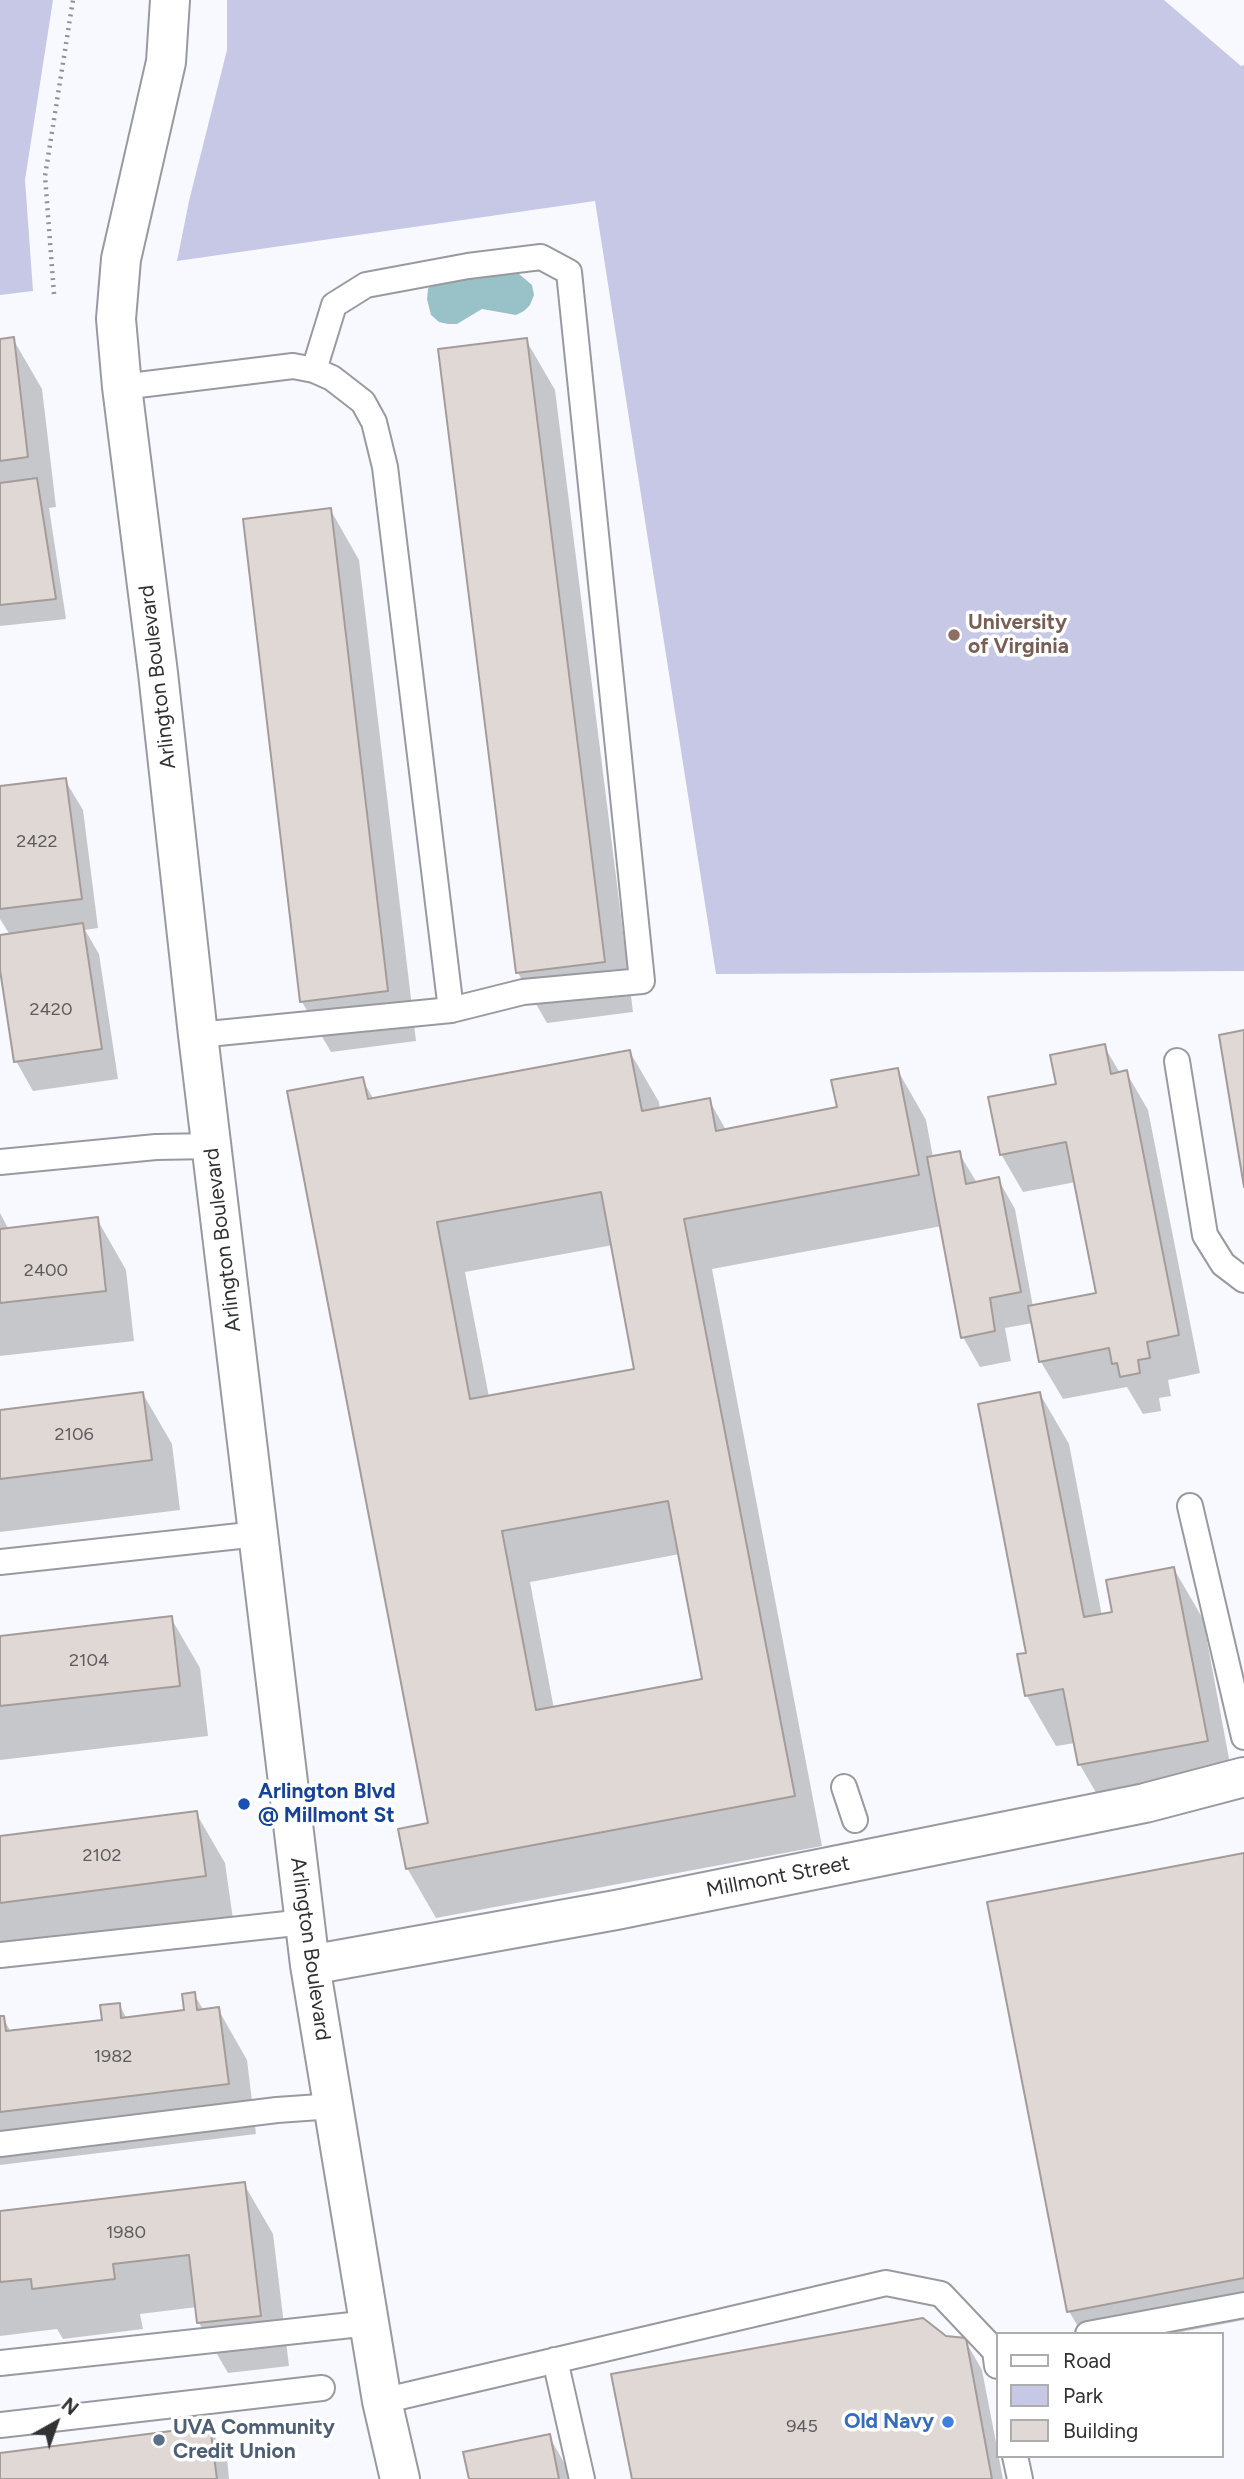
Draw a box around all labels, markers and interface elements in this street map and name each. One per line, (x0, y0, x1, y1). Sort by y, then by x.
street label: Arlington Boulevard (134, 584, 182, 770)
place label: University of Virginia (968, 610, 1069, 660)
marker: University of Virginia (946, 627, 962, 643)
house number: 2422 (16, 831, 58, 853)
house number: 2420 (30, 999, 72, 1021)
street label: Arlington Boulevard (199, 1147, 247, 1333)
house number: 2400 (24, 1260, 68, 1282)
house number: 2106 (54, 1424, 94, 1446)
house number: 2104 (69, 1650, 109, 1672)
place label: Arlington Blvd @ Millmont St (258, 1779, 395, 1829)
marker: Arlington Blvd @ Millmont St (236, 1796, 252, 1812)
house number: 2102 (82, 1845, 122, 1867)
street label: Millmont Street (704, 1851, 852, 1903)
street label: Arlington Boulevard (285, 1856, 335, 2042)
house number: 1982 (94, 2046, 132, 2068)
house number: 1980 (106, 2222, 146, 2244)
legend (996, 2332, 1223, 2458)
text: Road (1063, 2348, 1111, 2373)
text: Park (1063, 2383, 1103, 2408)
north arrow (21, 2388, 91, 2458)
text: N (57, 2393, 83, 2420)
place label: Old Navy (844, 2409, 934, 2435)
marker: Old Navy (940, 2414, 956, 2430)
place label: UVA Community Credit Union (173, 2415, 335, 2465)
house number: 945 (786, 2416, 818, 2438)
text: Building (1063, 2418, 1138, 2443)
marker: UVA Community Credit Union (151, 2432, 167, 2448)

